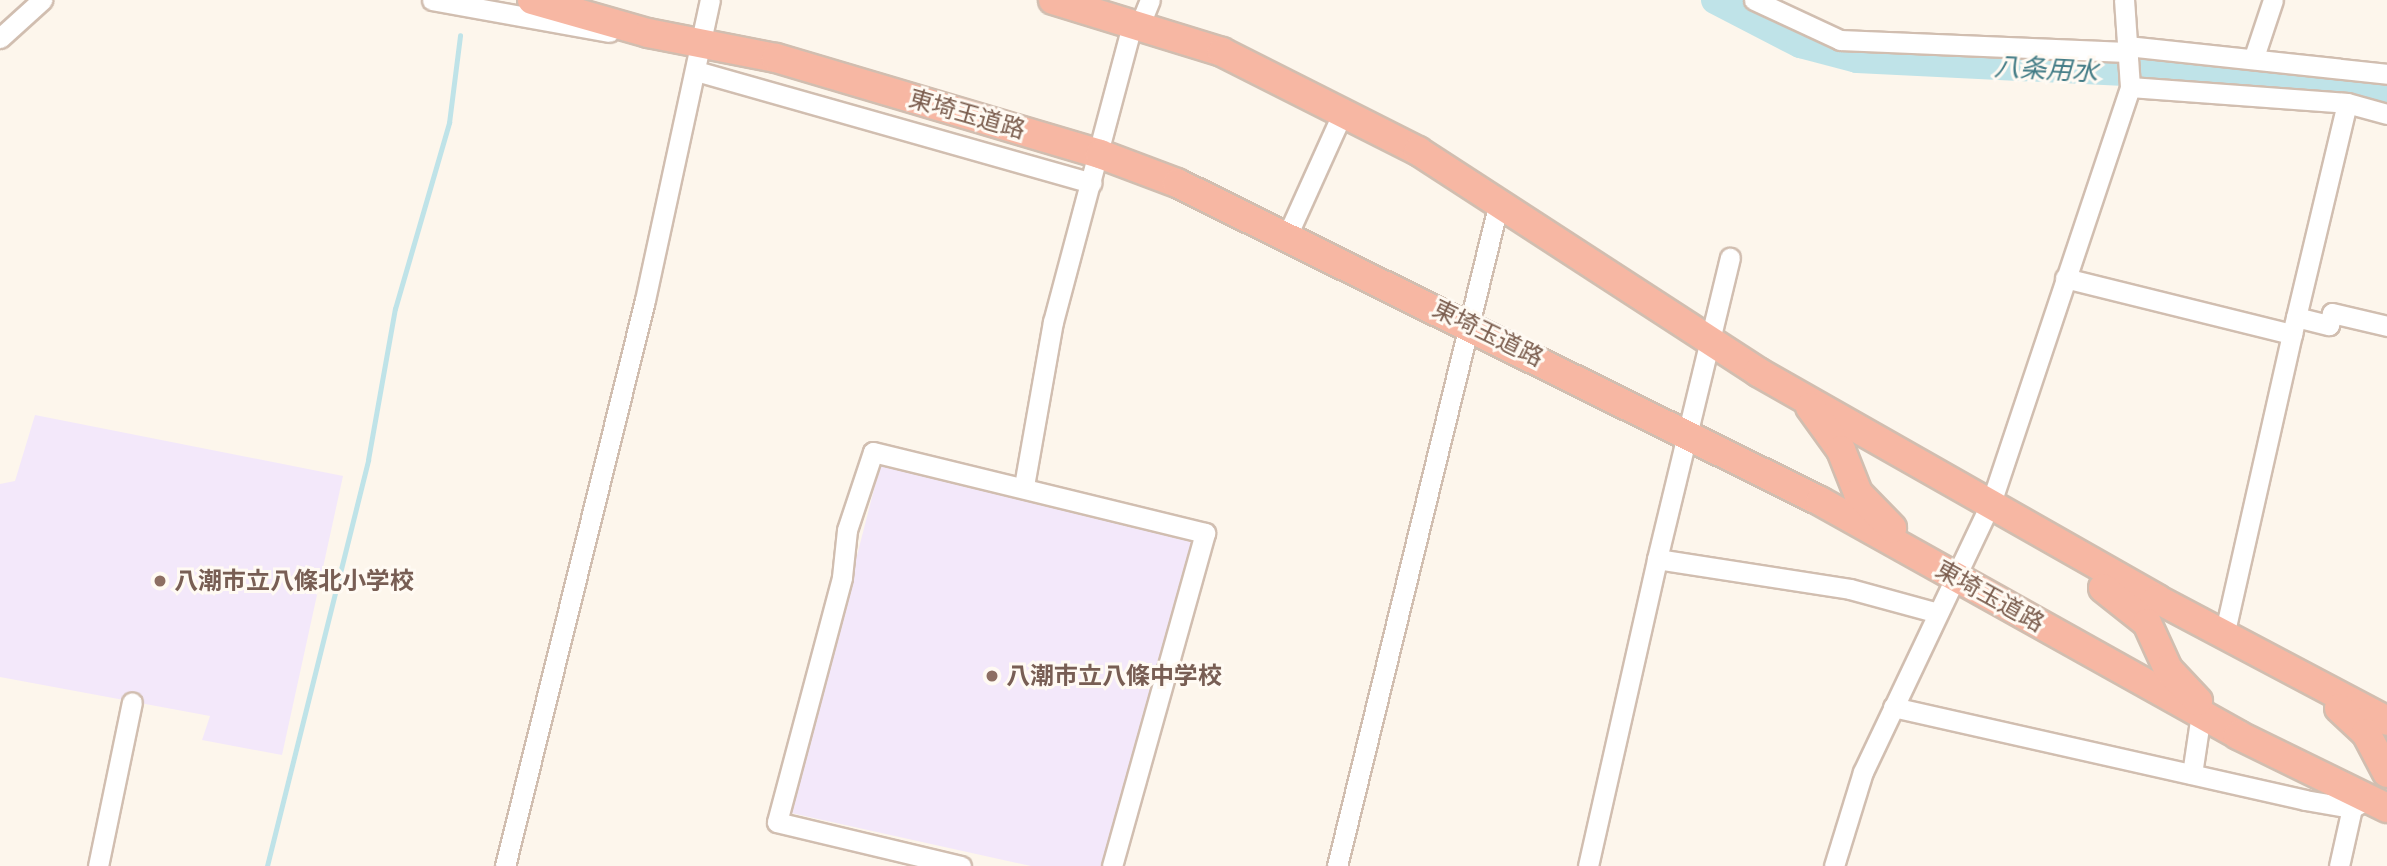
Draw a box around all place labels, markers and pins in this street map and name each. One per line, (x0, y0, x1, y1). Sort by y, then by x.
place label: 八潮市立八條北小学校 (174, 567, 414, 595)
marker: 八潮市立八條北小学校 (152, 573, 168, 589)
place label: 八潮市立八條中学校 (1006, 662, 1222, 690)
marker: 八潮市立八條中学校 (984, 668, 1000, 684)

